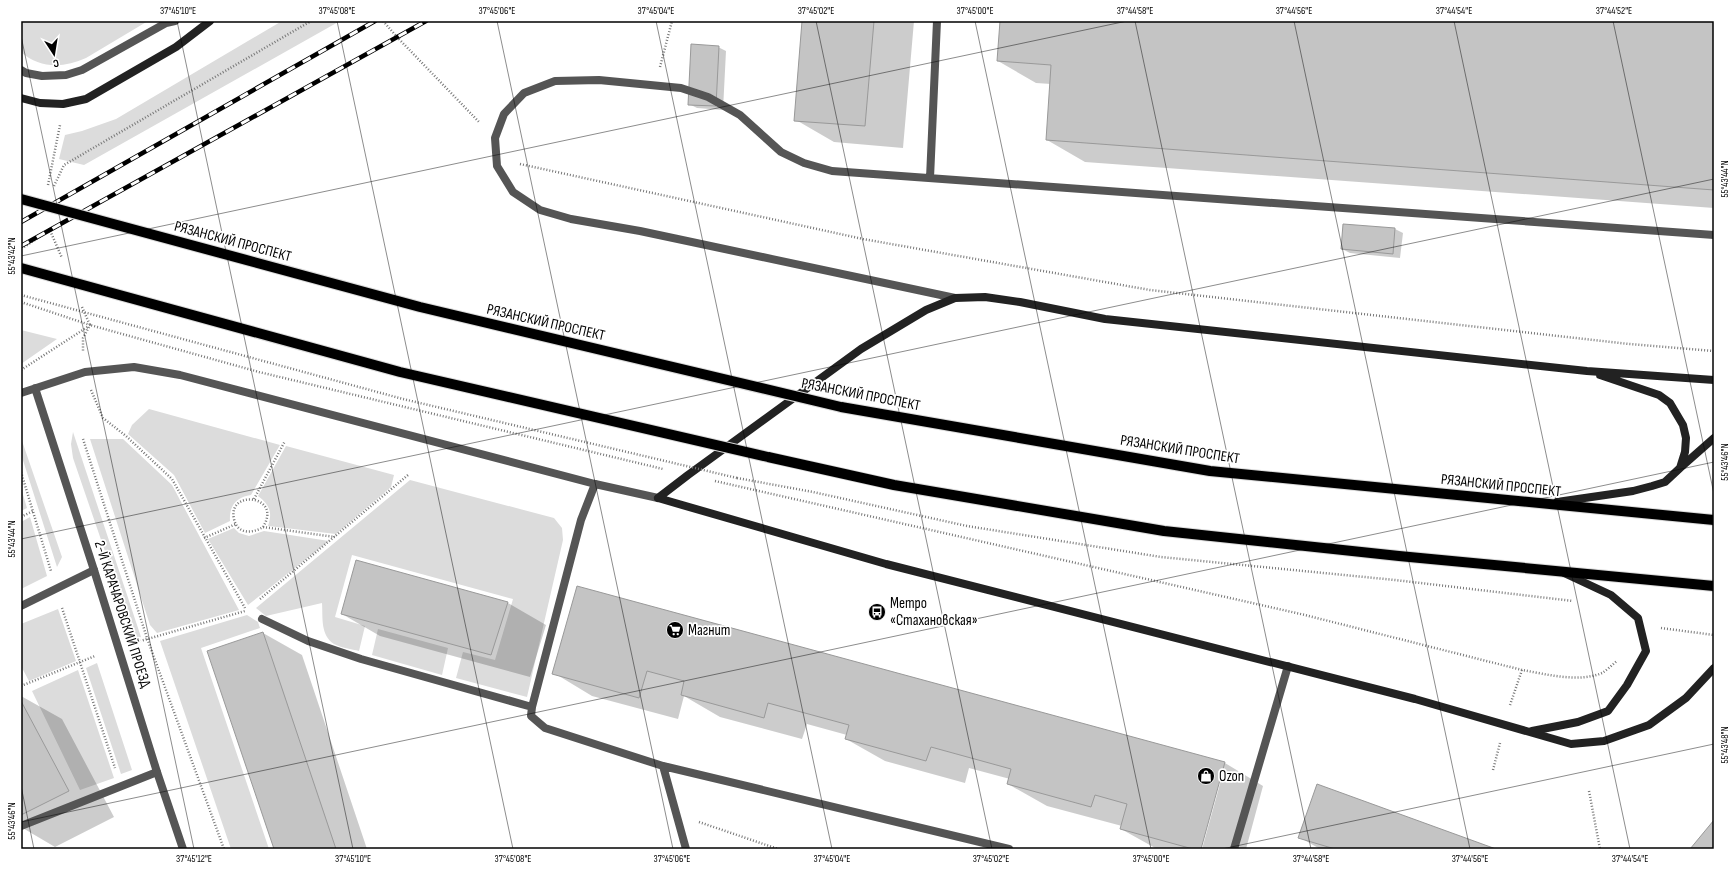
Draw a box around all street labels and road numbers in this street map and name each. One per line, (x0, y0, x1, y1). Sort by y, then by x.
street label: РЯЗАНСКИЙ ПРОСПЕКТ (172, 217, 294, 266)
street label: РЯЗАНСКИЙ ПРОСПЕКТ (485, 300, 607, 345)
street label: РЯЗАНСКИЙ ПРОСПЕКТ (800, 374, 922, 415)
street label: РЯЗАНСКИЙ ПРОСПЕКТ (1119, 431, 1241, 468)
street label: РЯЗАНСКИЙ ПРОСПЕКТ (1440, 470, 1562, 501)
street label: 2-Й КАРАЧАРОВСКИЙ ПРОЕЗД (90, 538, 156, 691)

